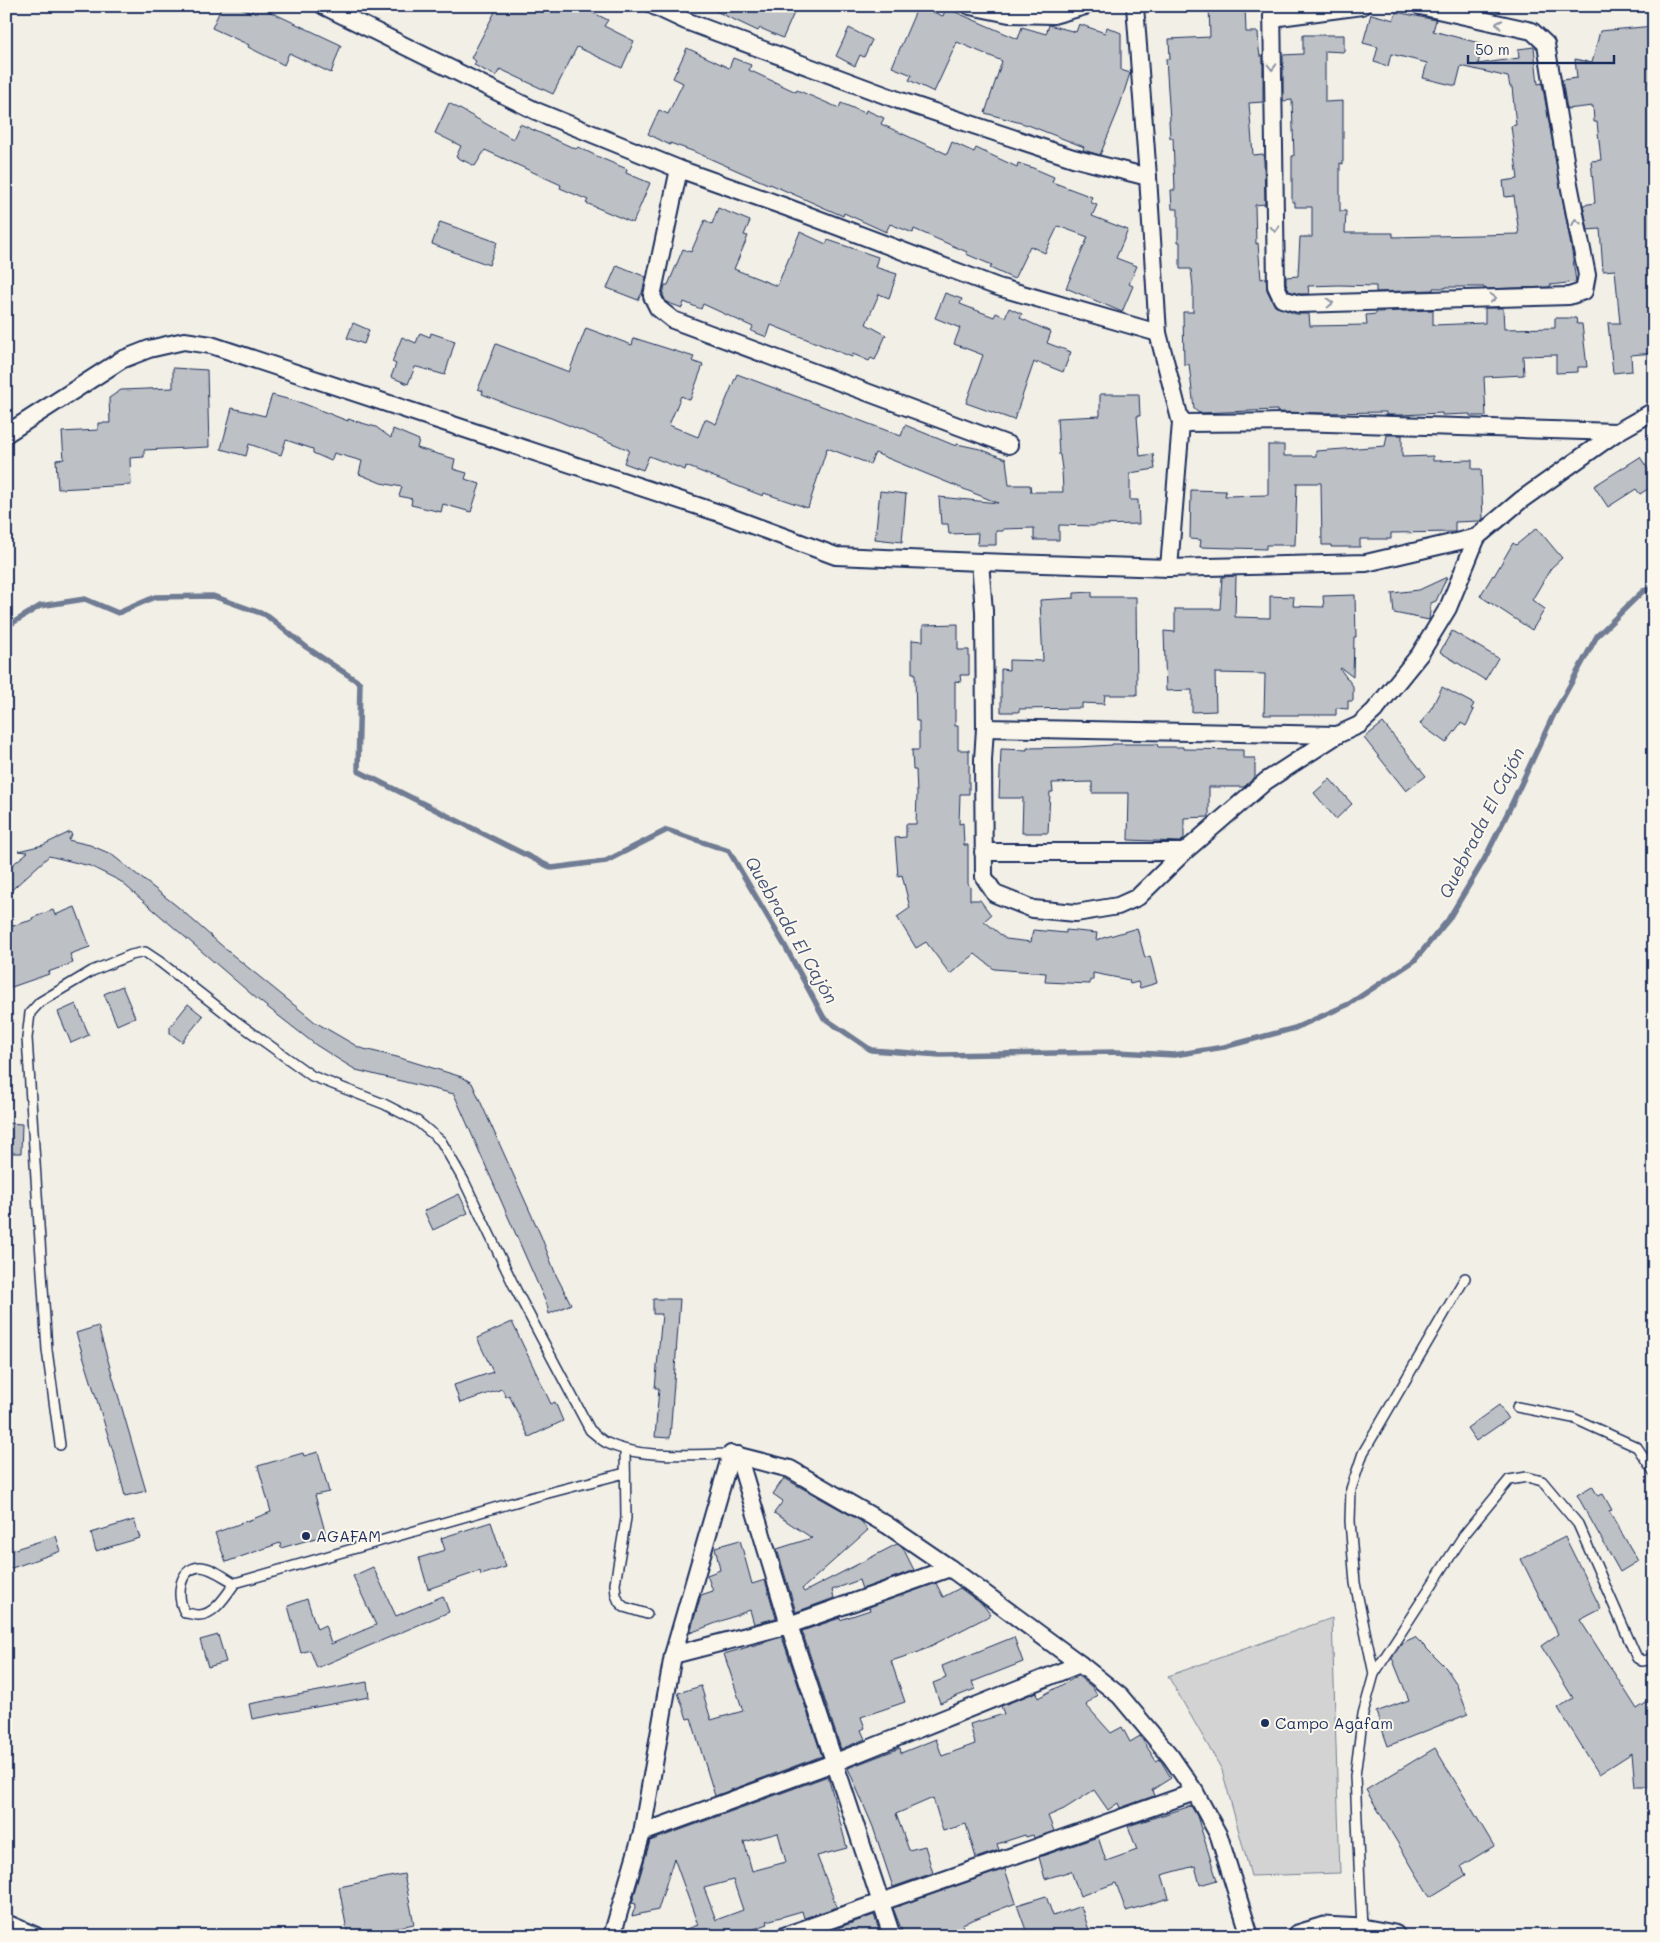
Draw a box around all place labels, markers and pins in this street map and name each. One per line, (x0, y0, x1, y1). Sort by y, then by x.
place label: AGAFAM (316, 1525, 381, 1546)
marker: AGAFAM (300, 1530, 312, 1542)
place label: Campo Agafam (1275, 1712, 1393, 1733)
marker: Campo Agafam (1259, 1717, 1271, 1729)

